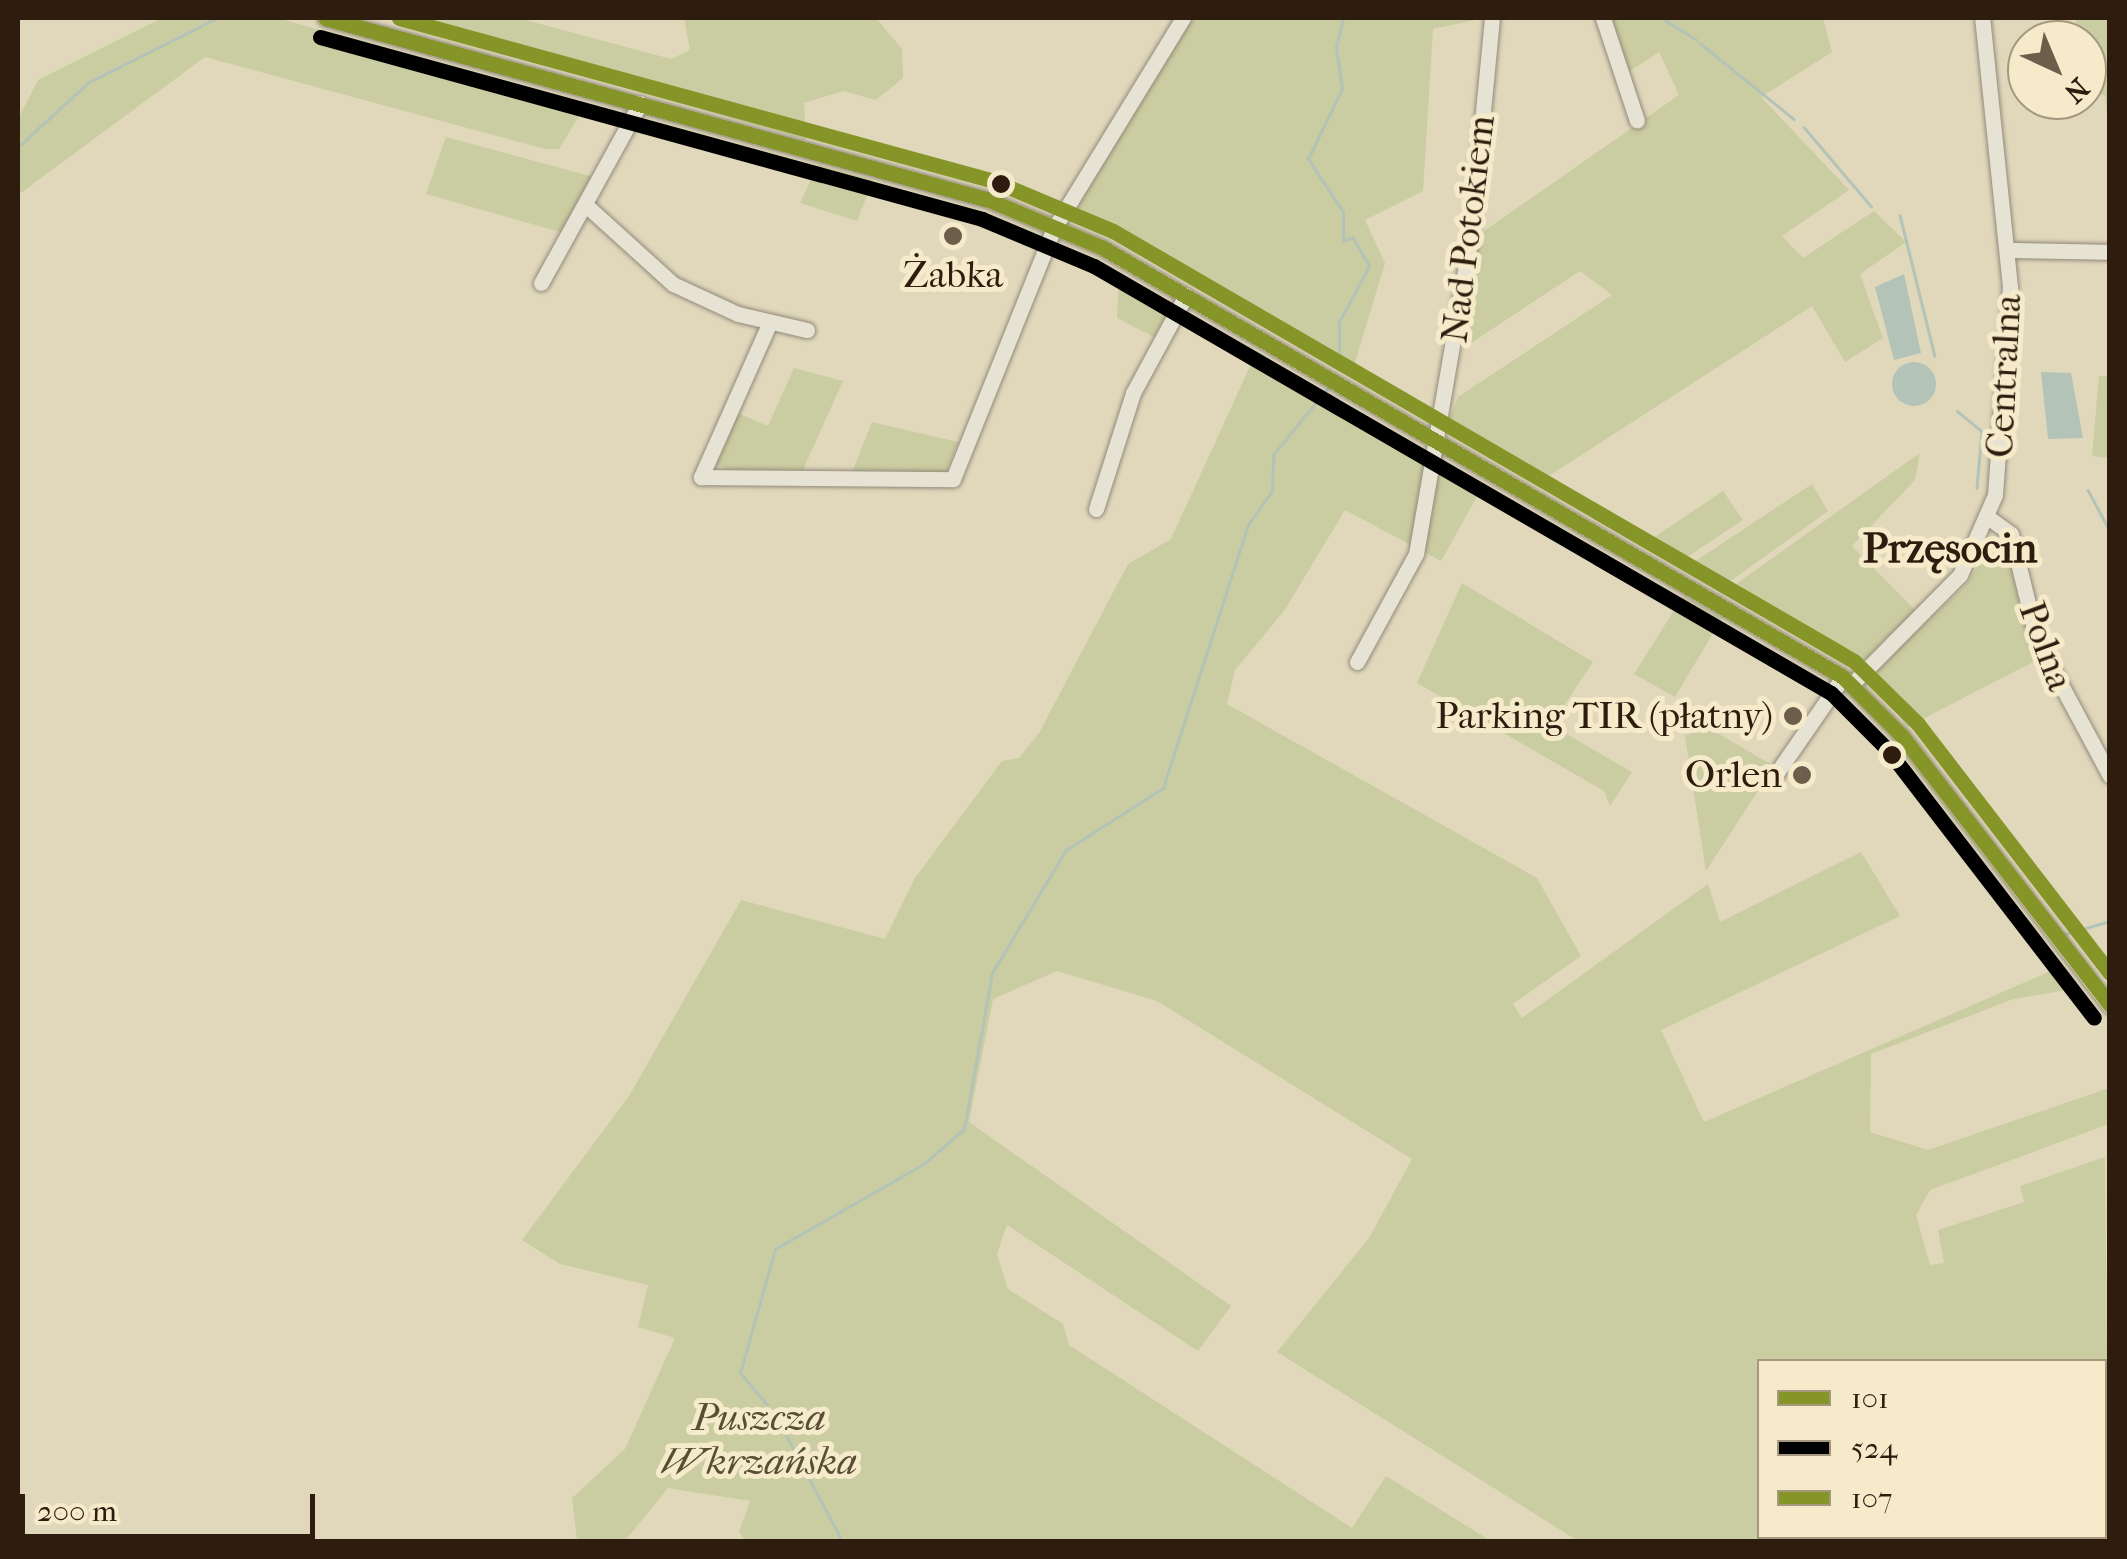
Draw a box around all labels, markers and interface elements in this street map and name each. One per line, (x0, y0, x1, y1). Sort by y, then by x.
north arrow (2007, 20, 2107, 120)
text: N (2058, 71, 2096, 110)
street label: Nad Potokiem (1431, 113, 1505, 345)
unlabelled marker (991, 174, 1011, 194)
marker: Żabka (942, 225, 964, 247)
place label: Żabka (903, 252, 1003, 298)
street label: Centralna (1977, 293, 2031, 459)
district label: Przęsocin (1863, 524, 2037, 574)
street label: Polna (2009, 595, 2083, 697)
place label: Parking TIR (płatny) (1435, 693, 1773, 739)
marker: Parking TIR (płatny) (1782, 705, 1804, 727)
unlabelled marker (1882, 745, 1902, 765)
place label: Orlen (1685, 752, 1782, 798)
marker: Orlen (1791, 764, 1813, 786)
legend (1757, 1359, 2107, 1539)
text: 101 (1851, 1381, 1889, 1416)
park label: Puszcza Wkrzańska (661, 1395, 857, 1485)
text: 524 (1851, 1431, 1897, 1466)
scale bar (25, 1474, 320, 1536)
text: 107 (1851, 1481, 1893, 1516)
text: 200 m (37, 1494, 117, 1529)

